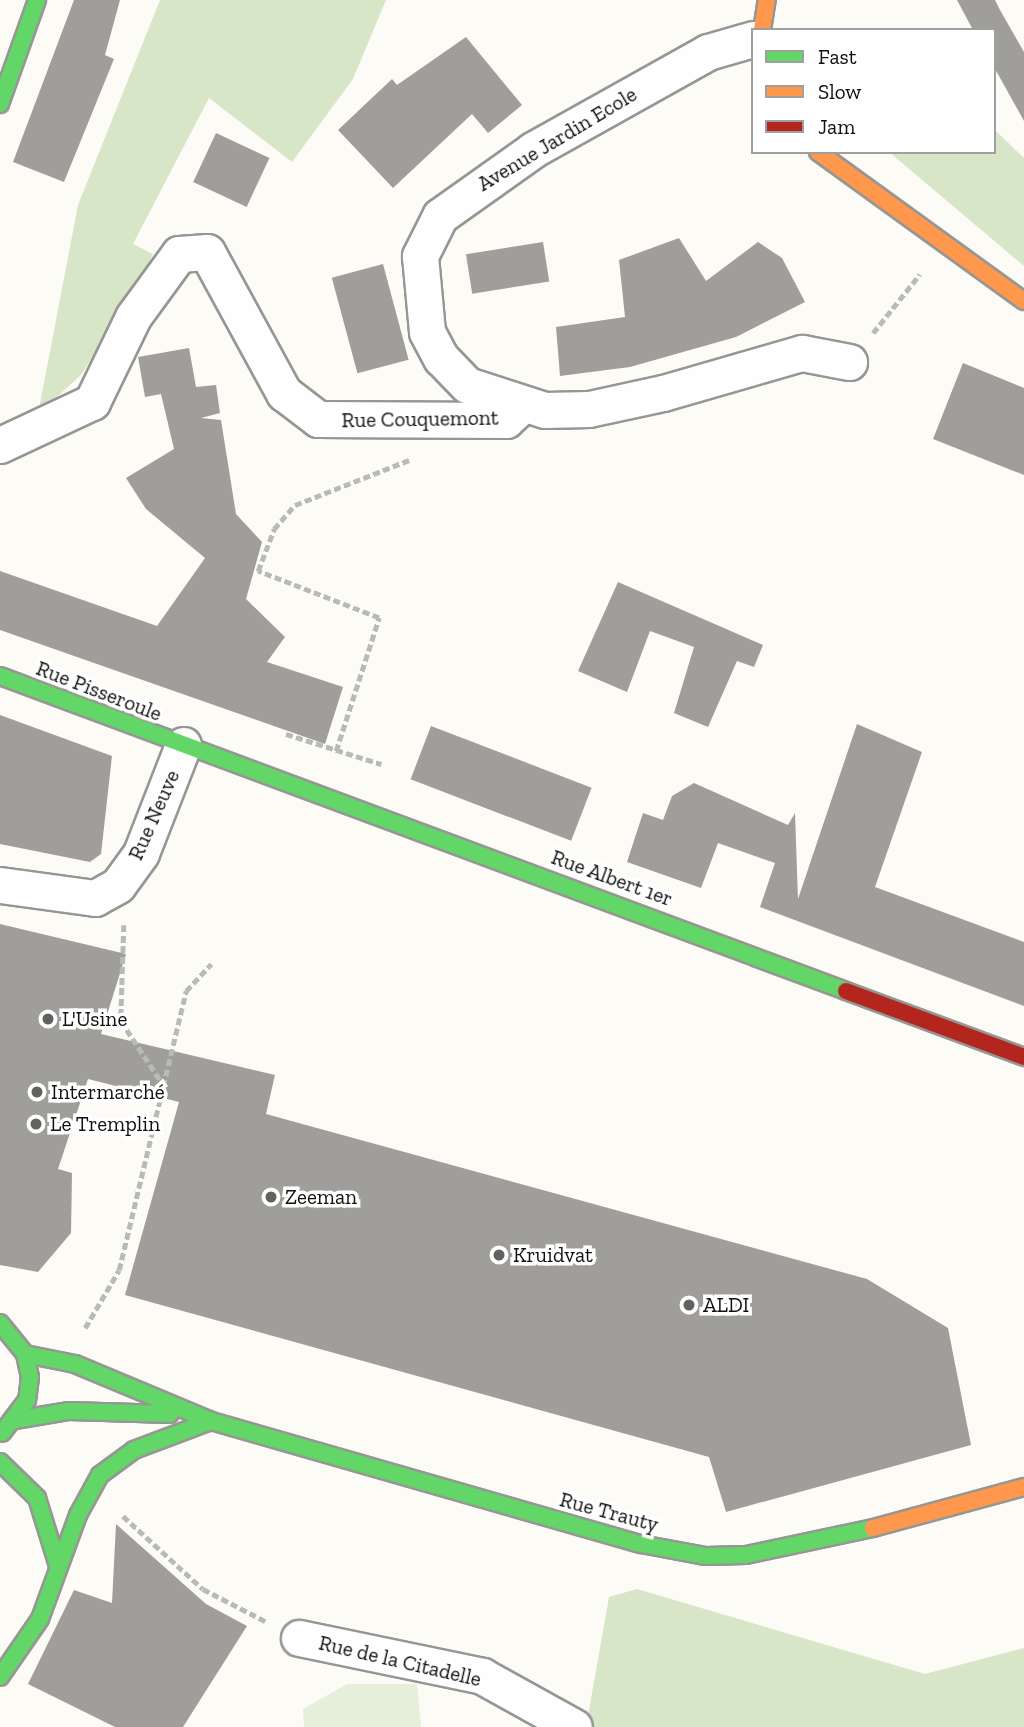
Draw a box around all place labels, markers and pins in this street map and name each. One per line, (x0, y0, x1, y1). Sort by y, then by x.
place label: L'Usine (62, 1006, 127, 1032)
marker: L'Usine (40, 1011, 56, 1027)
place label: Intermarché (51, 1079, 165, 1105)
marker: Intermarché (29, 1084, 45, 1100)
place label: Le Tremplin (50, 1111, 161, 1137)
marker: Le Tremplin (28, 1116, 44, 1132)
place label: Zeeman (285, 1184, 357, 1210)
marker: Zeeman (263, 1189, 279, 1205)
place label: Kruidvat (513, 1242, 593, 1268)
marker: Kruidvat (491, 1247, 507, 1263)
place label: ALDI (703, 1292, 749, 1318)
marker: ALDI (681, 1297, 697, 1313)

